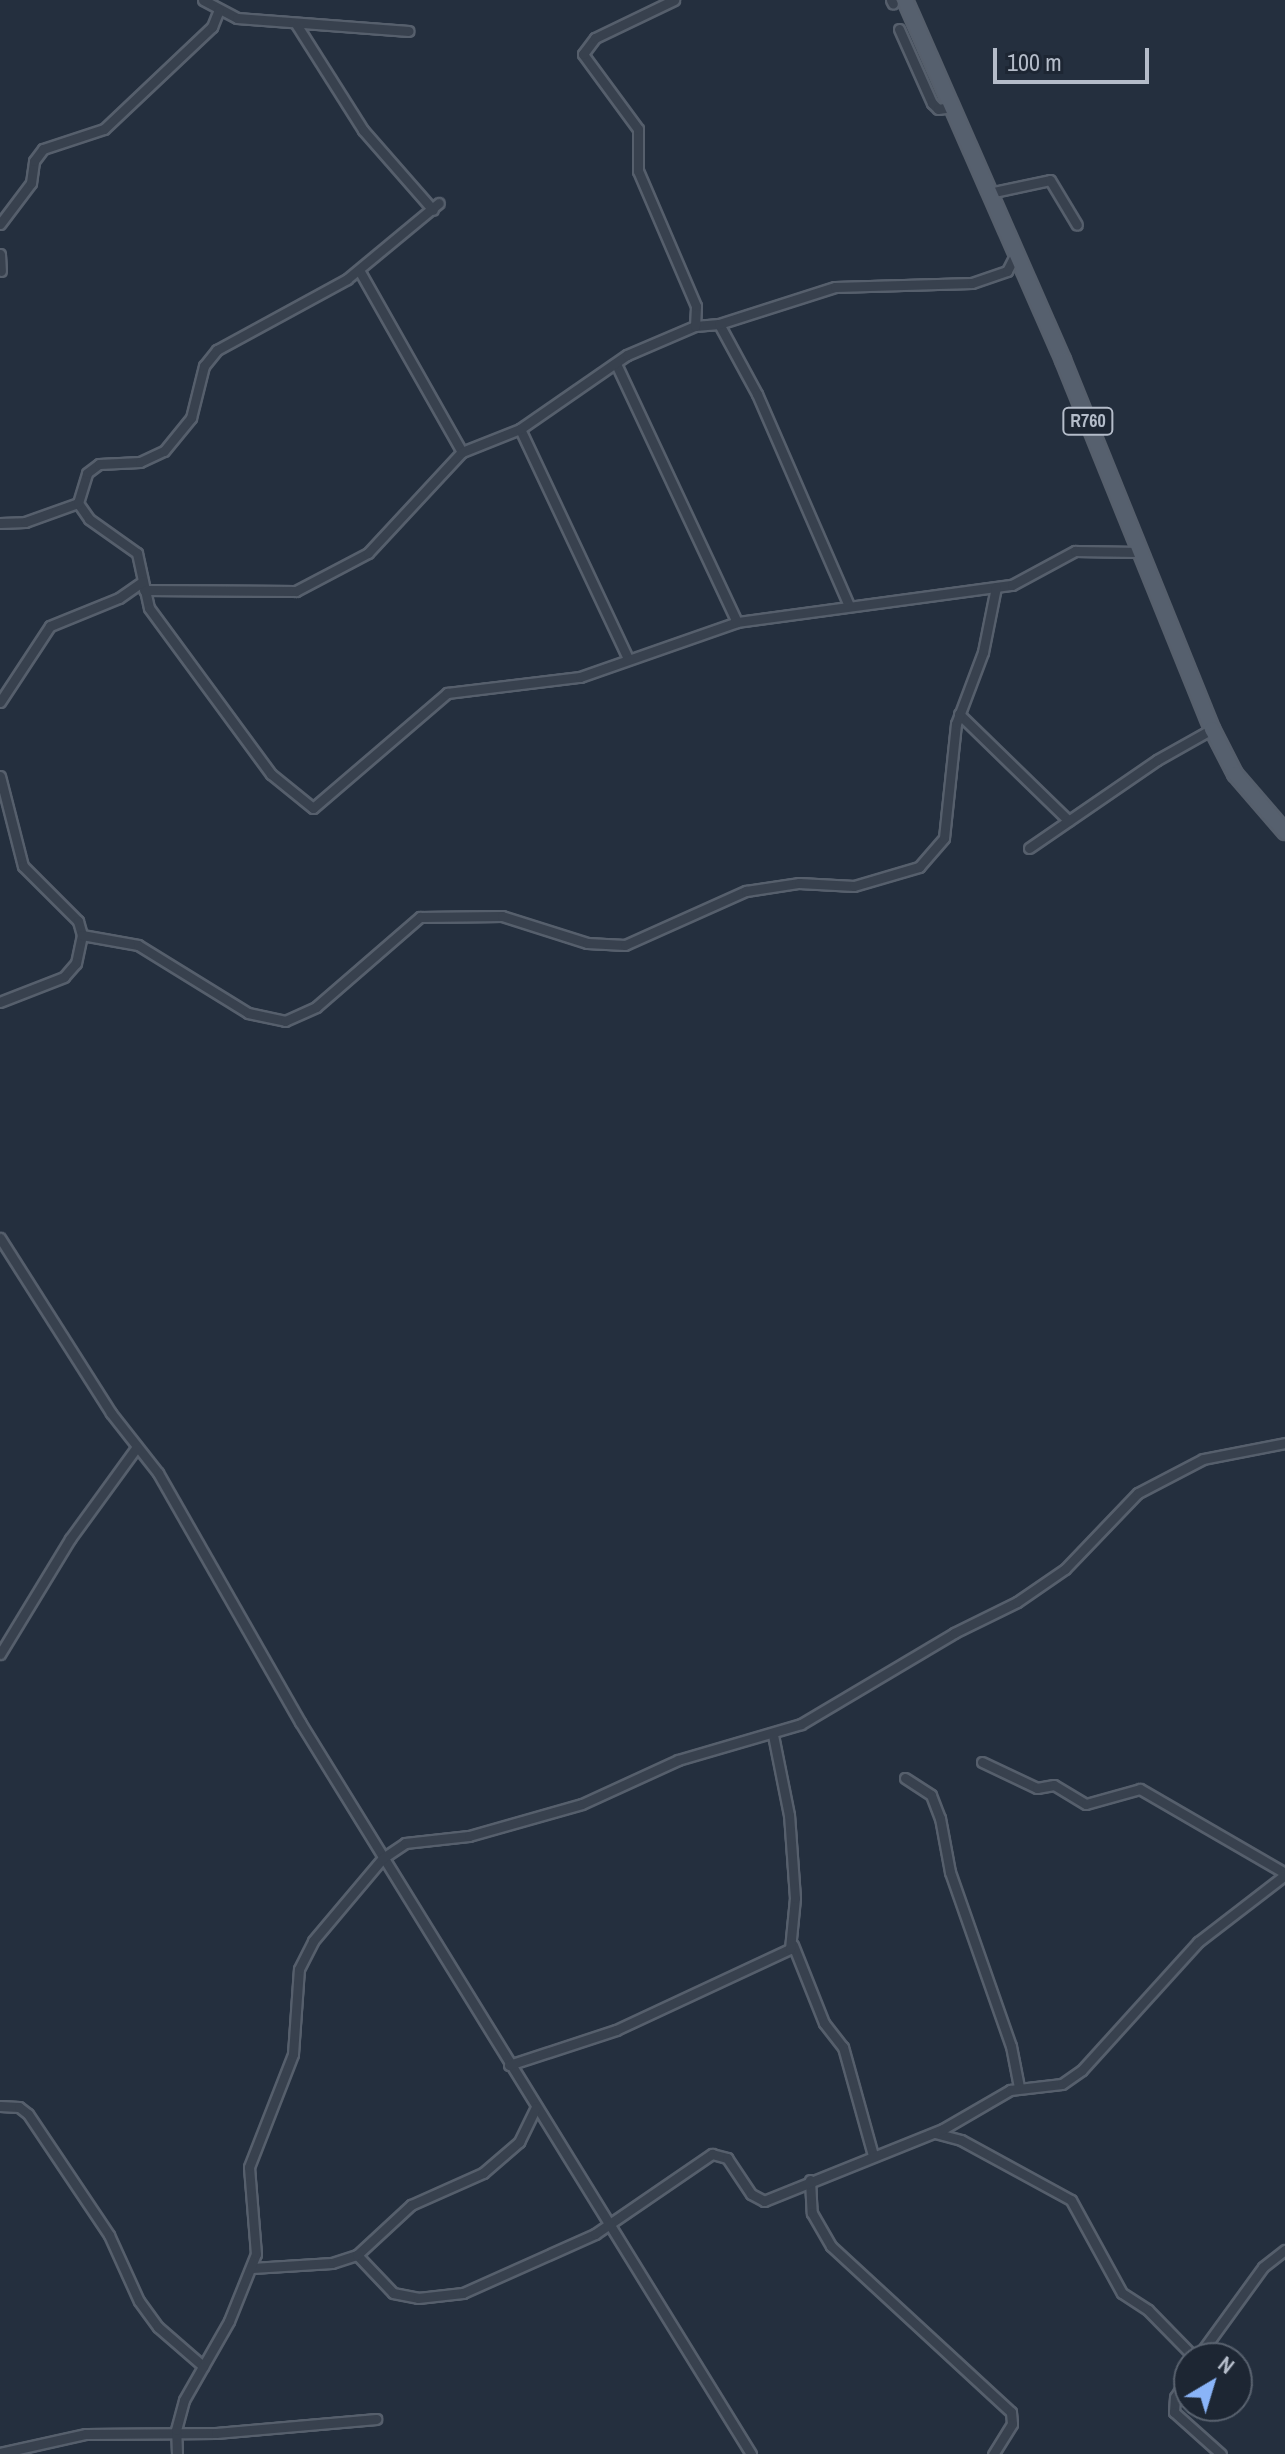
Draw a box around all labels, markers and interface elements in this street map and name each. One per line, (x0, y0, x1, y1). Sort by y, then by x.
scale bar (997, 32, 1153, 82)
text: 100 m (1007, 46, 1062, 78)
road number: R760 (1062, 407, 1114, 435)
north arrow (1173, 2342, 1253, 2422)
text: N (1212, 2349, 1241, 2380)

